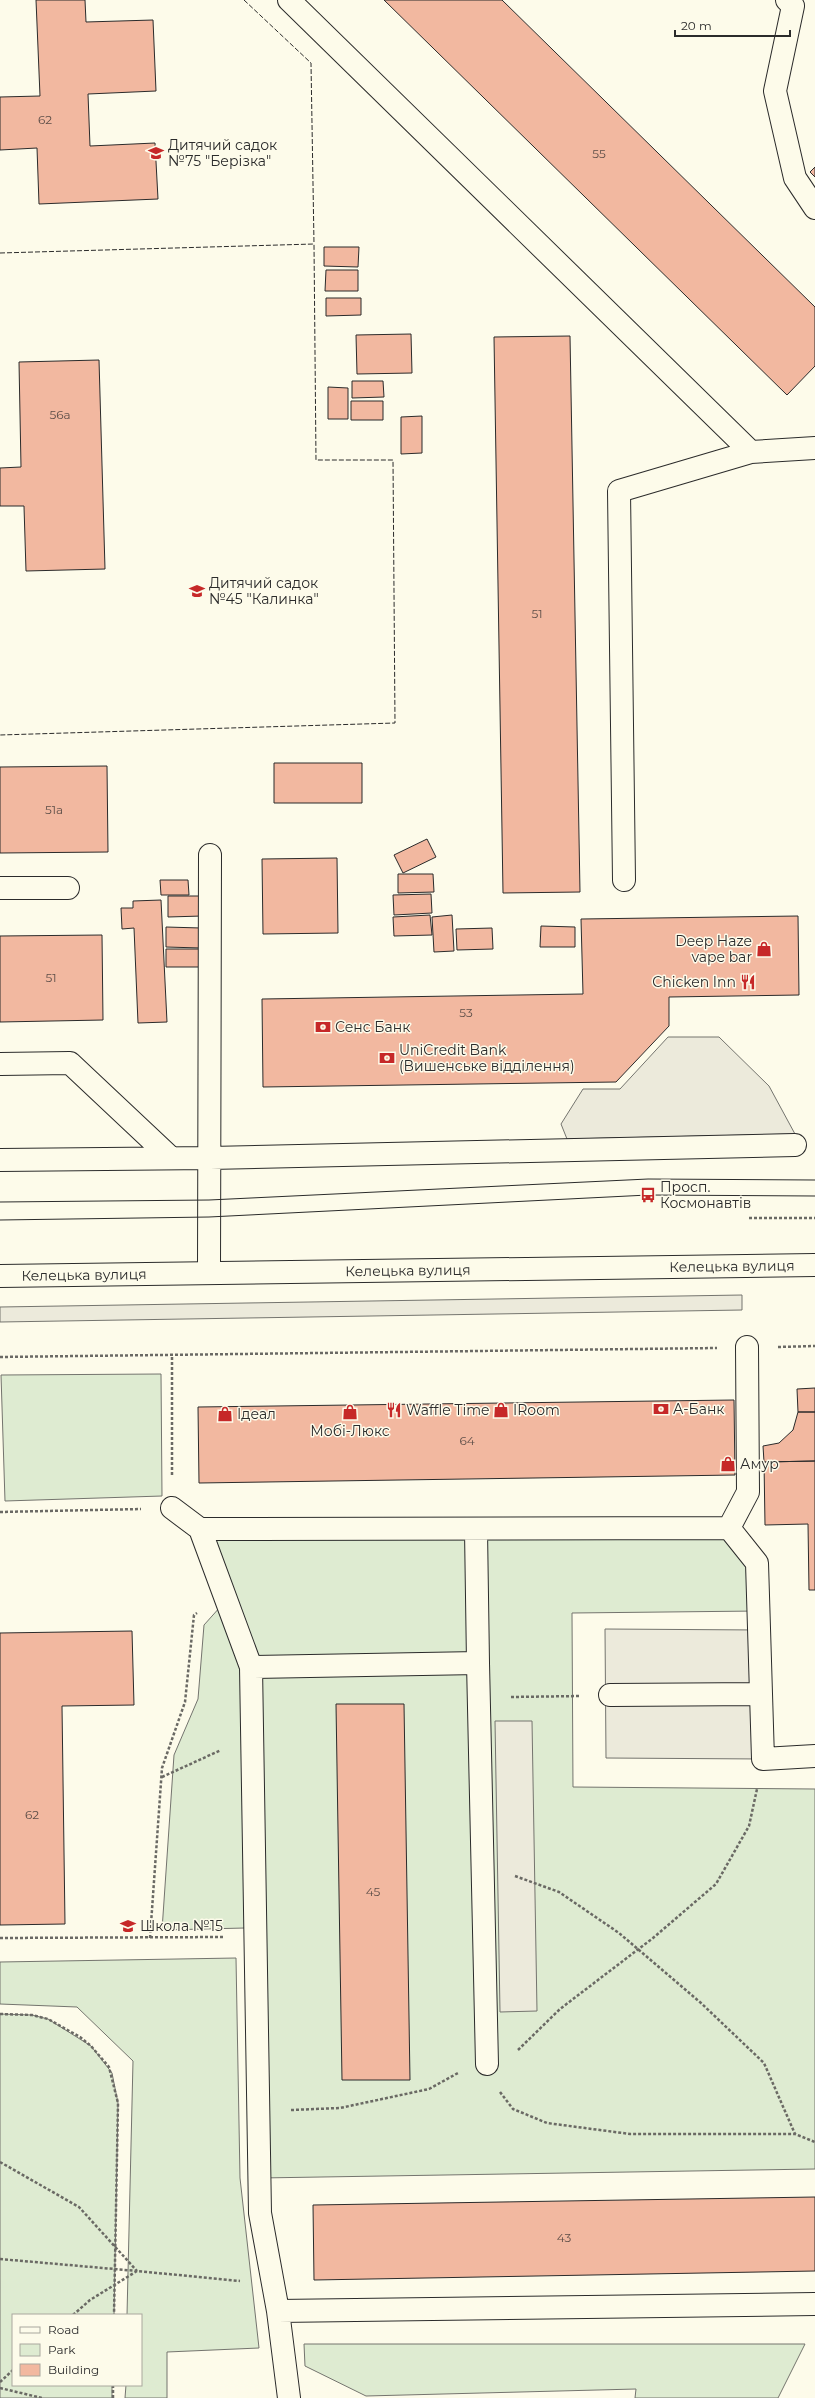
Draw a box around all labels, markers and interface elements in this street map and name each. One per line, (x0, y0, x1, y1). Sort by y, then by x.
scale bar (675, 12, 790, 38)
text: 20 m (681, 18, 712, 33)
house number: 62 (38, 112, 52, 127)
place label: Дитячий садок №75 "Берізка" (168, 136, 277, 170)
school or university icon: Дитячий садок №75 "Берізка" (147, 144, 165, 162)
house number: 55 (592, 146, 606, 161)
house number: 56а (49, 407, 71, 422)
place label: Дитячий садок №45 "Калинка" (209, 574, 319, 608)
school or university icon: Дитячий садок №45 "Калинка" (188, 582, 206, 600)
house number: 51 (531, 606, 543, 621)
house number: 51а (45, 802, 63, 817)
place label: Deep Haze vape bar (675, 932, 752, 966)
shop icon: Deep Haze vape bar (755, 940, 773, 958)
house number: 51 (45, 970, 57, 985)
place label: Chicken Inn (652, 973, 736, 991)
restaurant icon: Chicken Inn (739, 973, 757, 991)
house number: 53 (459, 1005, 473, 1020)
bank icon: Сенс Банк (314, 1018, 332, 1036)
place label: Сенс Банк (335, 1018, 410, 1036)
place label: UniCredit Bank (Вишенське відділення) (399, 1041, 575, 1075)
bank icon: UniCredit Bank (Вишенське відділення) (378, 1049, 396, 1067)
place label: Просп. Космонавтів (660, 1178, 751, 1212)
bus stop icon: Просп. Космонавтів (639, 1186, 657, 1204)
street label: Келецька вулиця (669, 1256, 795, 1276)
street label: Келецька вулиця (345, 1261, 471, 1280)
street label: Келецька вулиця (21, 1265, 147, 1285)
bank icon: А-Банк (652, 1400, 670, 1418)
place label: А-Банк (673, 1400, 724, 1418)
restaurant icon: Waffle Time (385, 1401, 403, 1419)
place label: Waffle Time (406, 1401, 490, 1419)
shop icon: IRoom (492, 1401, 510, 1419)
place label: IRoom (513, 1401, 560, 1419)
shop icon: Мобі-Люкс (341, 1403, 359, 1421)
shop icon: Ідеал (216, 1405, 234, 1423)
place label: Ідеал (237, 1405, 276, 1423)
place label: Мобі-Люкс (310, 1422, 390, 1440)
house number: 64 (459, 1433, 475, 1448)
shop icon: Амур (719, 1455, 737, 1473)
place label: Амур (740, 1455, 779, 1473)
house number: 62 (25, 1807, 39, 1822)
house number: 45 (366, 1884, 381, 1899)
school or university icon: Школа №15 (119, 1917, 137, 1935)
place label: Школа №15 (140, 1917, 223, 1935)
house number: 43 (557, 2230, 571, 2245)
legend (12, 2314, 142, 2386)
text: Road (48, 2322, 79, 2337)
text: Park (48, 2342, 76, 2357)
text: Building (48, 2362, 99, 2377)

